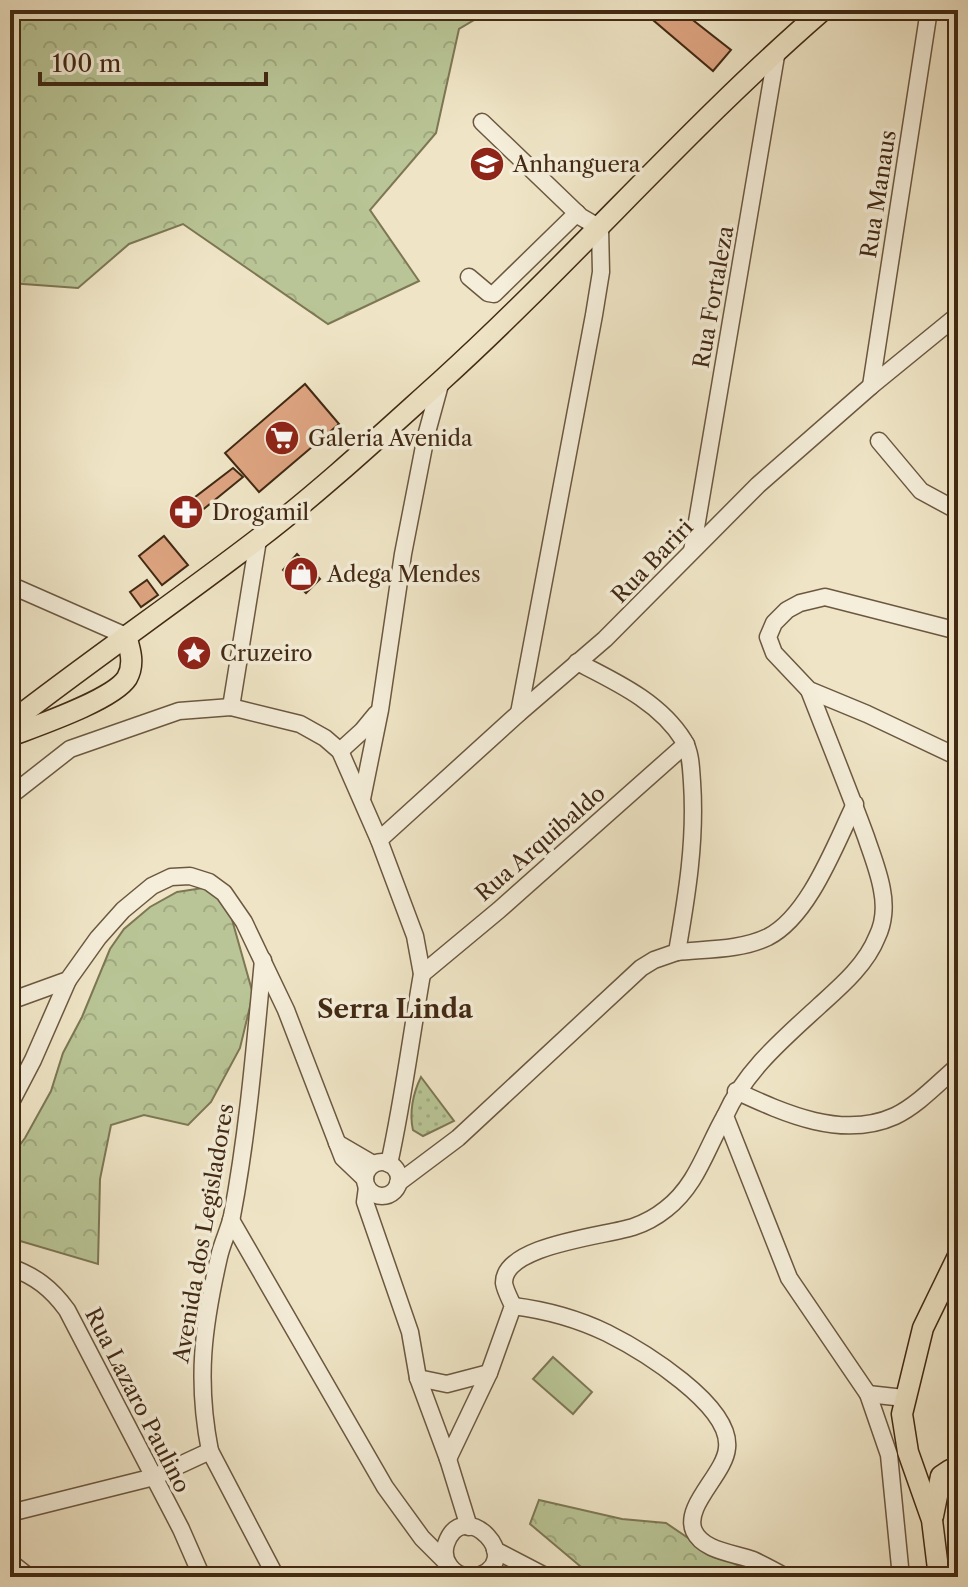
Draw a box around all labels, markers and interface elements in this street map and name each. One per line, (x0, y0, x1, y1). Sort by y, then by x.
scale bar (40, 36, 266, 86)
text: 100 m (52, 49, 121, 78)
street label: Rua Manaus (855, 128, 902, 260)
school or university icon: Anhanguera (468, 145, 506, 183)
place label: Anhanguera (512, 151, 641, 178)
street label: Rua Fortaleza (688, 223, 739, 370)
supermarket icon: Galeria Avenida (263, 419, 301, 457)
place label: Galeria Avenida (308, 425, 473, 452)
pharmacy icon: Drogamil (167, 493, 205, 531)
place label: Drogamil (212, 499, 310, 526)
street label: Rua Bariri (606, 514, 699, 609)
shop icon: Adega Mendes (282, 555, 320, 593)
place label: Adega Mendes (326, 561, 481, 588)
place icon: Cruzeiro (175, 634, 213, 672)
place label: Cruzeiro (220, 640, 313, 667)
street label: Rua Arquibaldo (470, 780, 611, 907)
district label: Serra Linda (317, 993, 474, 1025)
street label: Avenida dos Legisladores (167, 1101, 240, 1366)
street label: Rua Lazaro Paulino (79, 1303, 196, 1497)

